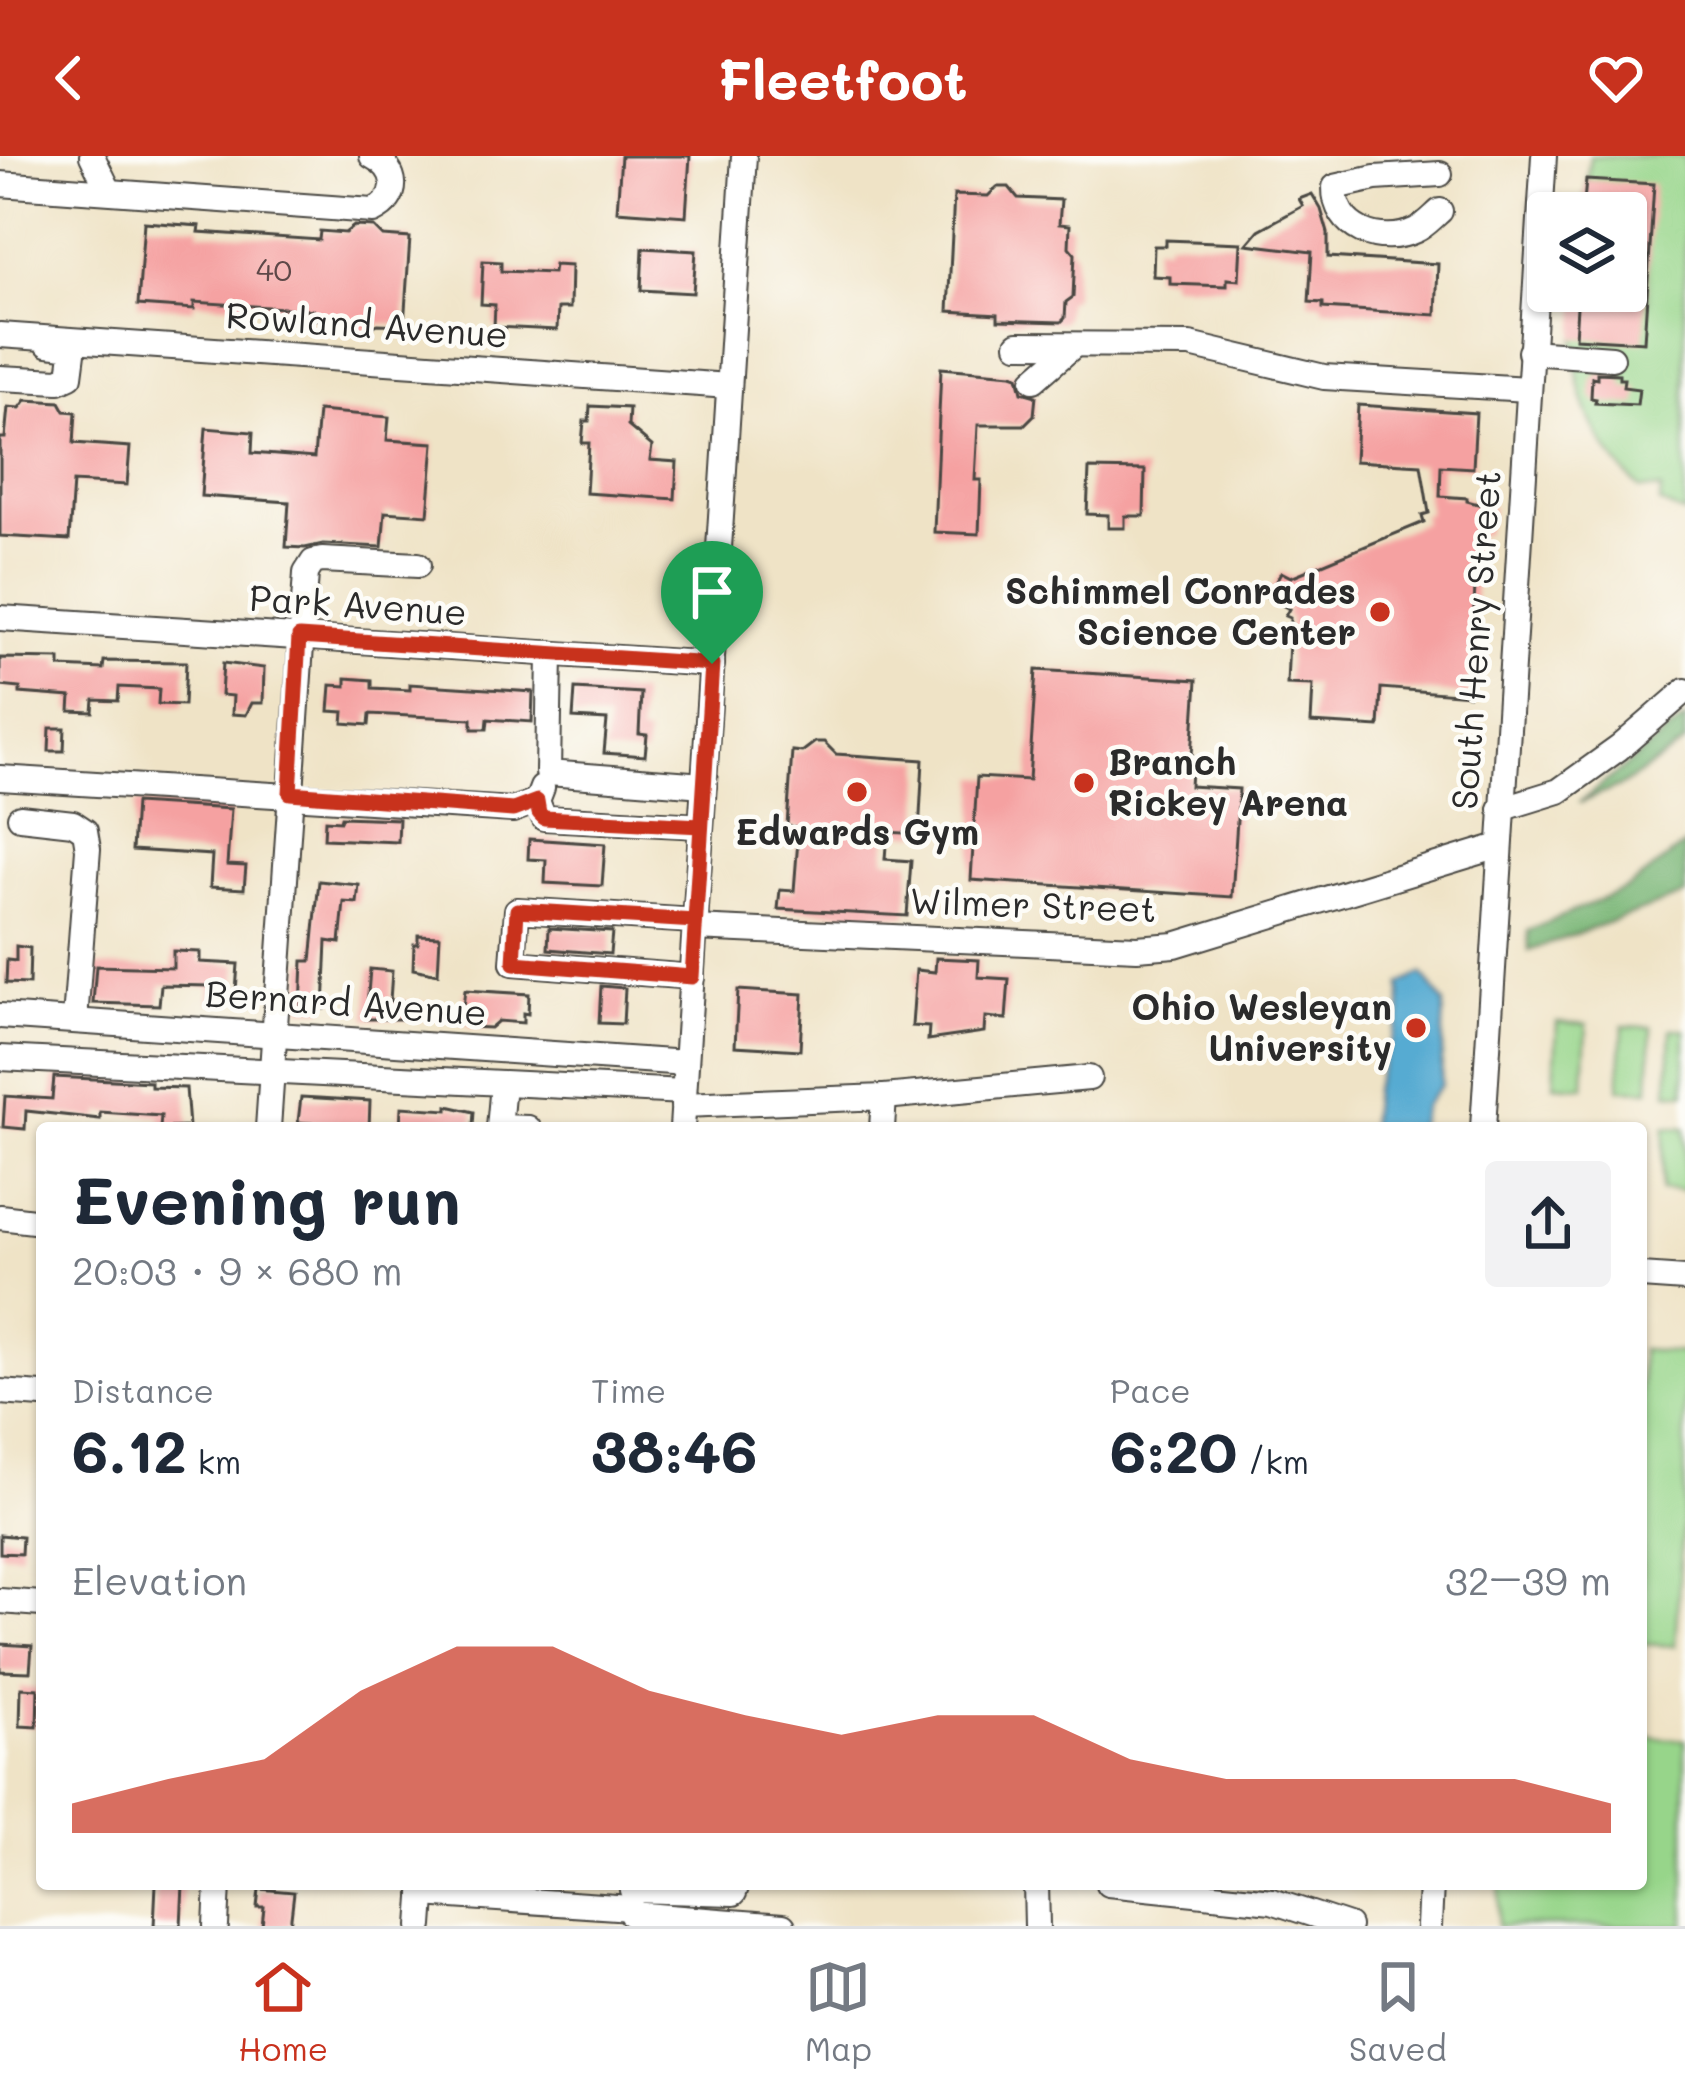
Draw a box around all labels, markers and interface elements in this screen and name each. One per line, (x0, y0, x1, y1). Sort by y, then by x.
text: Fleetfoot (717, 43, 968, 114)
icon: back (36, 45, 102, 111)
icon: heart (1583, 45, 1649, 111)
map controls (1527, 192, 1647, 312)
button: layers (1527, 192, 1647, 312)
house number: 40 (256, 249, 292, 289)
street label: Rowland Avenue (224, 290, 510, 357)
street label: South Henry Street (1439, 469, 1511, 811)
pin (661, 541, 763, 664)
icon: arrive (679, 559, 745, 625)
place label: Schimmel Conrades Science Center (1005, 566, 1356, 654)
street label: Park Avenue (248, 572, 468, 635)
marker: Schimmel Conrades Science Center (1367, 599, 1393, 625)
place label: Branch Rickey Arena (1108, 737, 1348, 826)
marker: Branch Rickey Arena (1071, 770, 1097, 796)
marker: Edwards Gym (844, 779, 870, 805)
place label: Edwards Gym (735, 807, 979, 855)
street label: Wilmer Street (909, 876, 1157, 931)
street label: Bernard Avenue (204, 968, 488, 1035)
place label: Ohio Wesleyan University (1131, 982, 1392, 1071)
marker: Ohio Wesleyan University (1403, 1015, 1429, 1041)
text: Evening run (72, 1156, 461, 1242)
button: share (1485, 1161, 1611, 1287)
text: 20:03 · 9 × 680 m (72, 1244, 403, 1295)
text: Distance (72, 1368, 214, 1411)
text: Time (591, 1368, 666, 1411)
text: Pace (1110, 1368, 1191, 1411)
text: 6.12 (72, 1411, 187, 1489)
text: 38:46 (591, 1411, 758, 1489)
text: 6:20 (1110, 1411, 1237, 1489)
text: km (187, 1439, 241, 1482)
text: /km (1237, 1439, 1309, 1482)
text: Elevation (72, 1554, 247, 1605)
text: 32–39 m (1445, 1554, 1611, 1605)
tab: Home (238, 1954, 328, 2069)
tab: Map (805, 1954, 872, 2069)
tab: Saved (1349, 1954, 1447, 2069)

